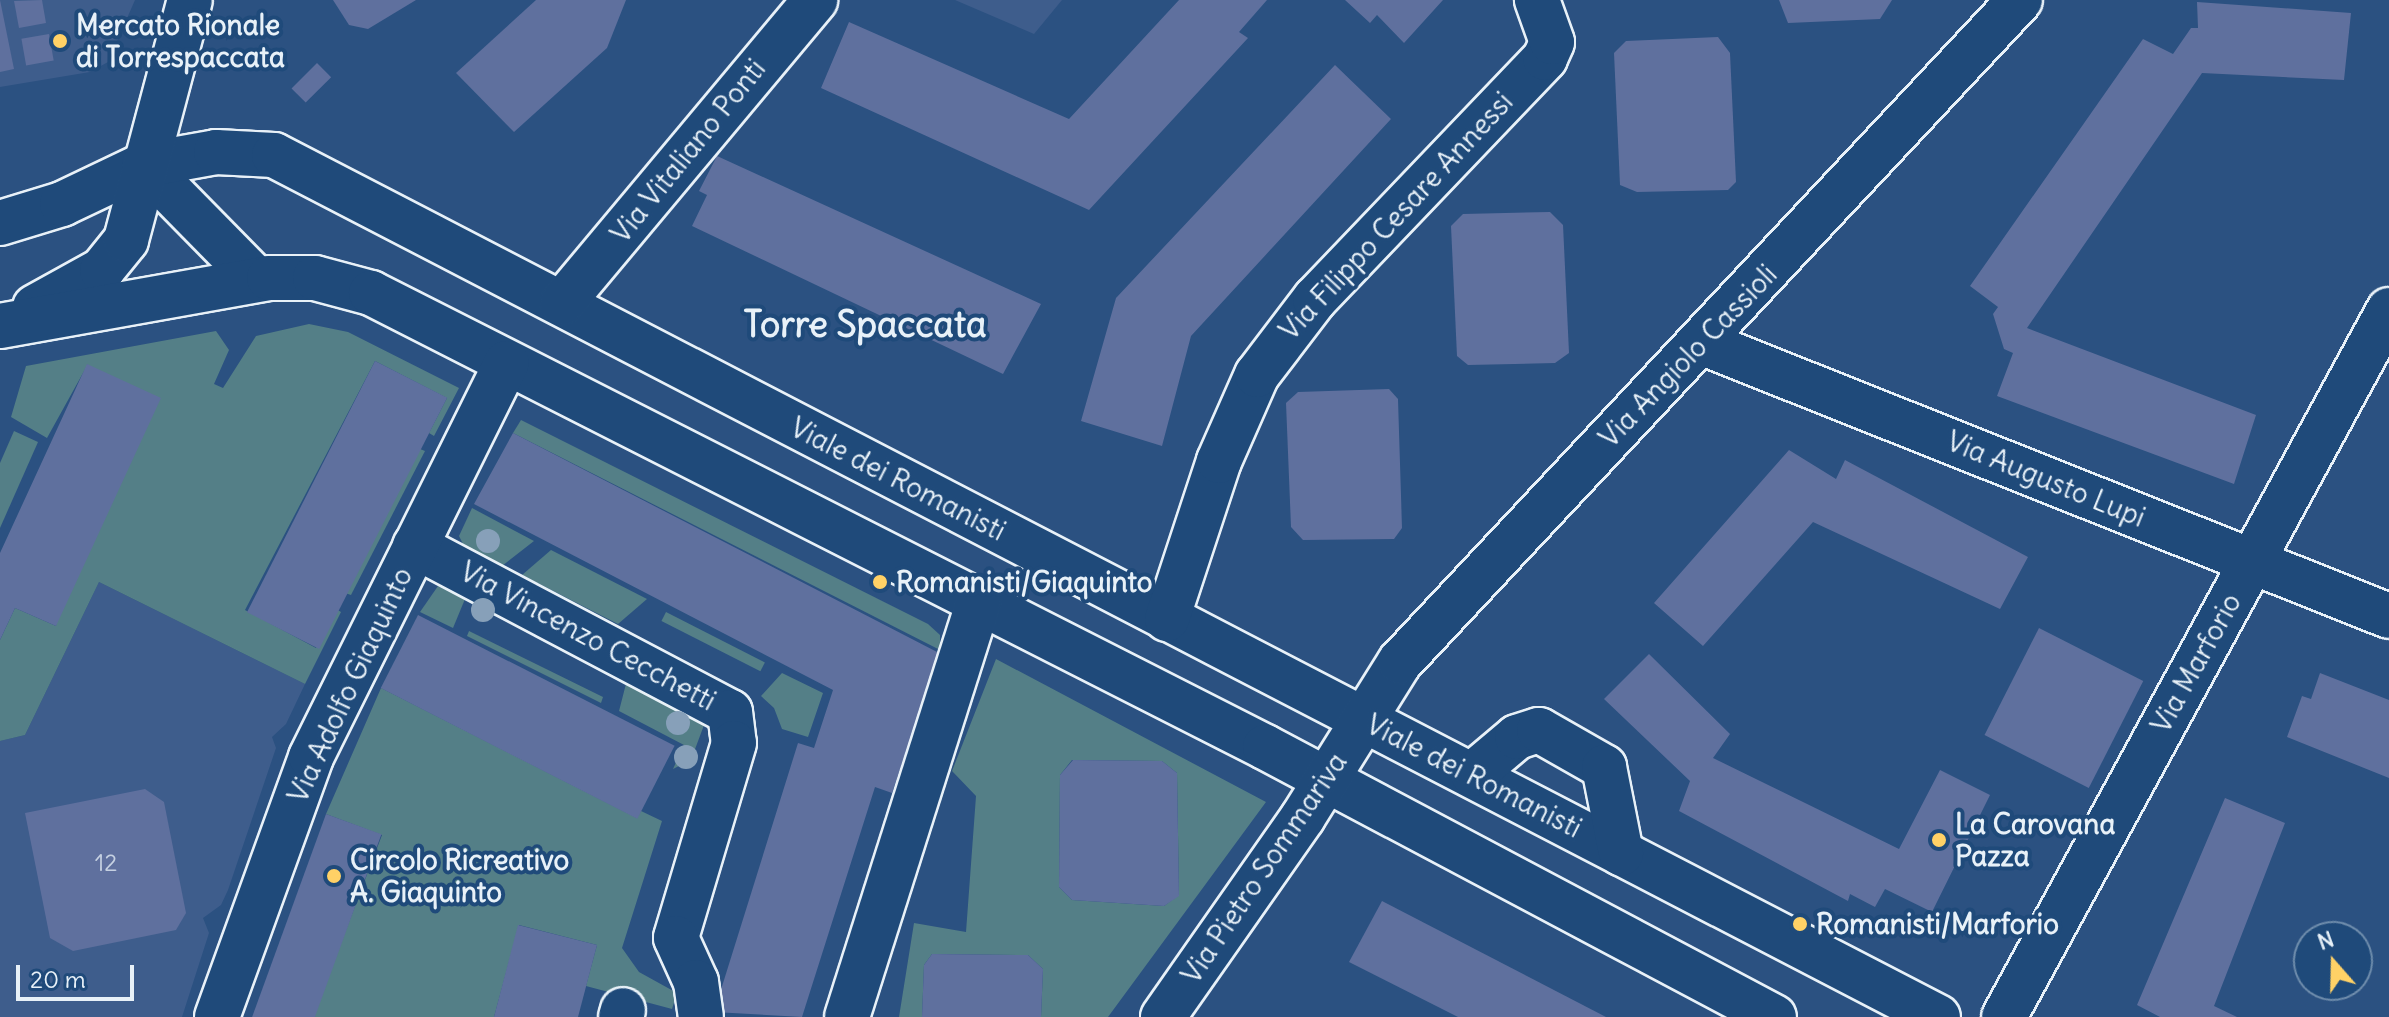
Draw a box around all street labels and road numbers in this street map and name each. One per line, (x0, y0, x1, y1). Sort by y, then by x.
street label: Via Vitaliano Ponti (604, 52, 772, 250)
street label: Via Filippo Cesare Annessi (1272, 85, 1520, 347)
street label: Via Angiolo Cassioli (1592, 258, 1784, 454)
street label: Viale dei Romanisti (785, 410, 1011, 548)
street label: Via Augusto Lupi (1942, 424, 2150, 534)
street label: Via Vincenzo Cecchetti (455, 554, 721, 718)
street label: Via Adolfo Giaquinto (281, 562, 419, 808)
street label: Via Marforio (2144, 587, 2248, 739)
street label: Viale dei Romanisti (1361, 707, 1587, 845)
street label: Via Pietro Sommariva (1174, 746, 1354, 990)

